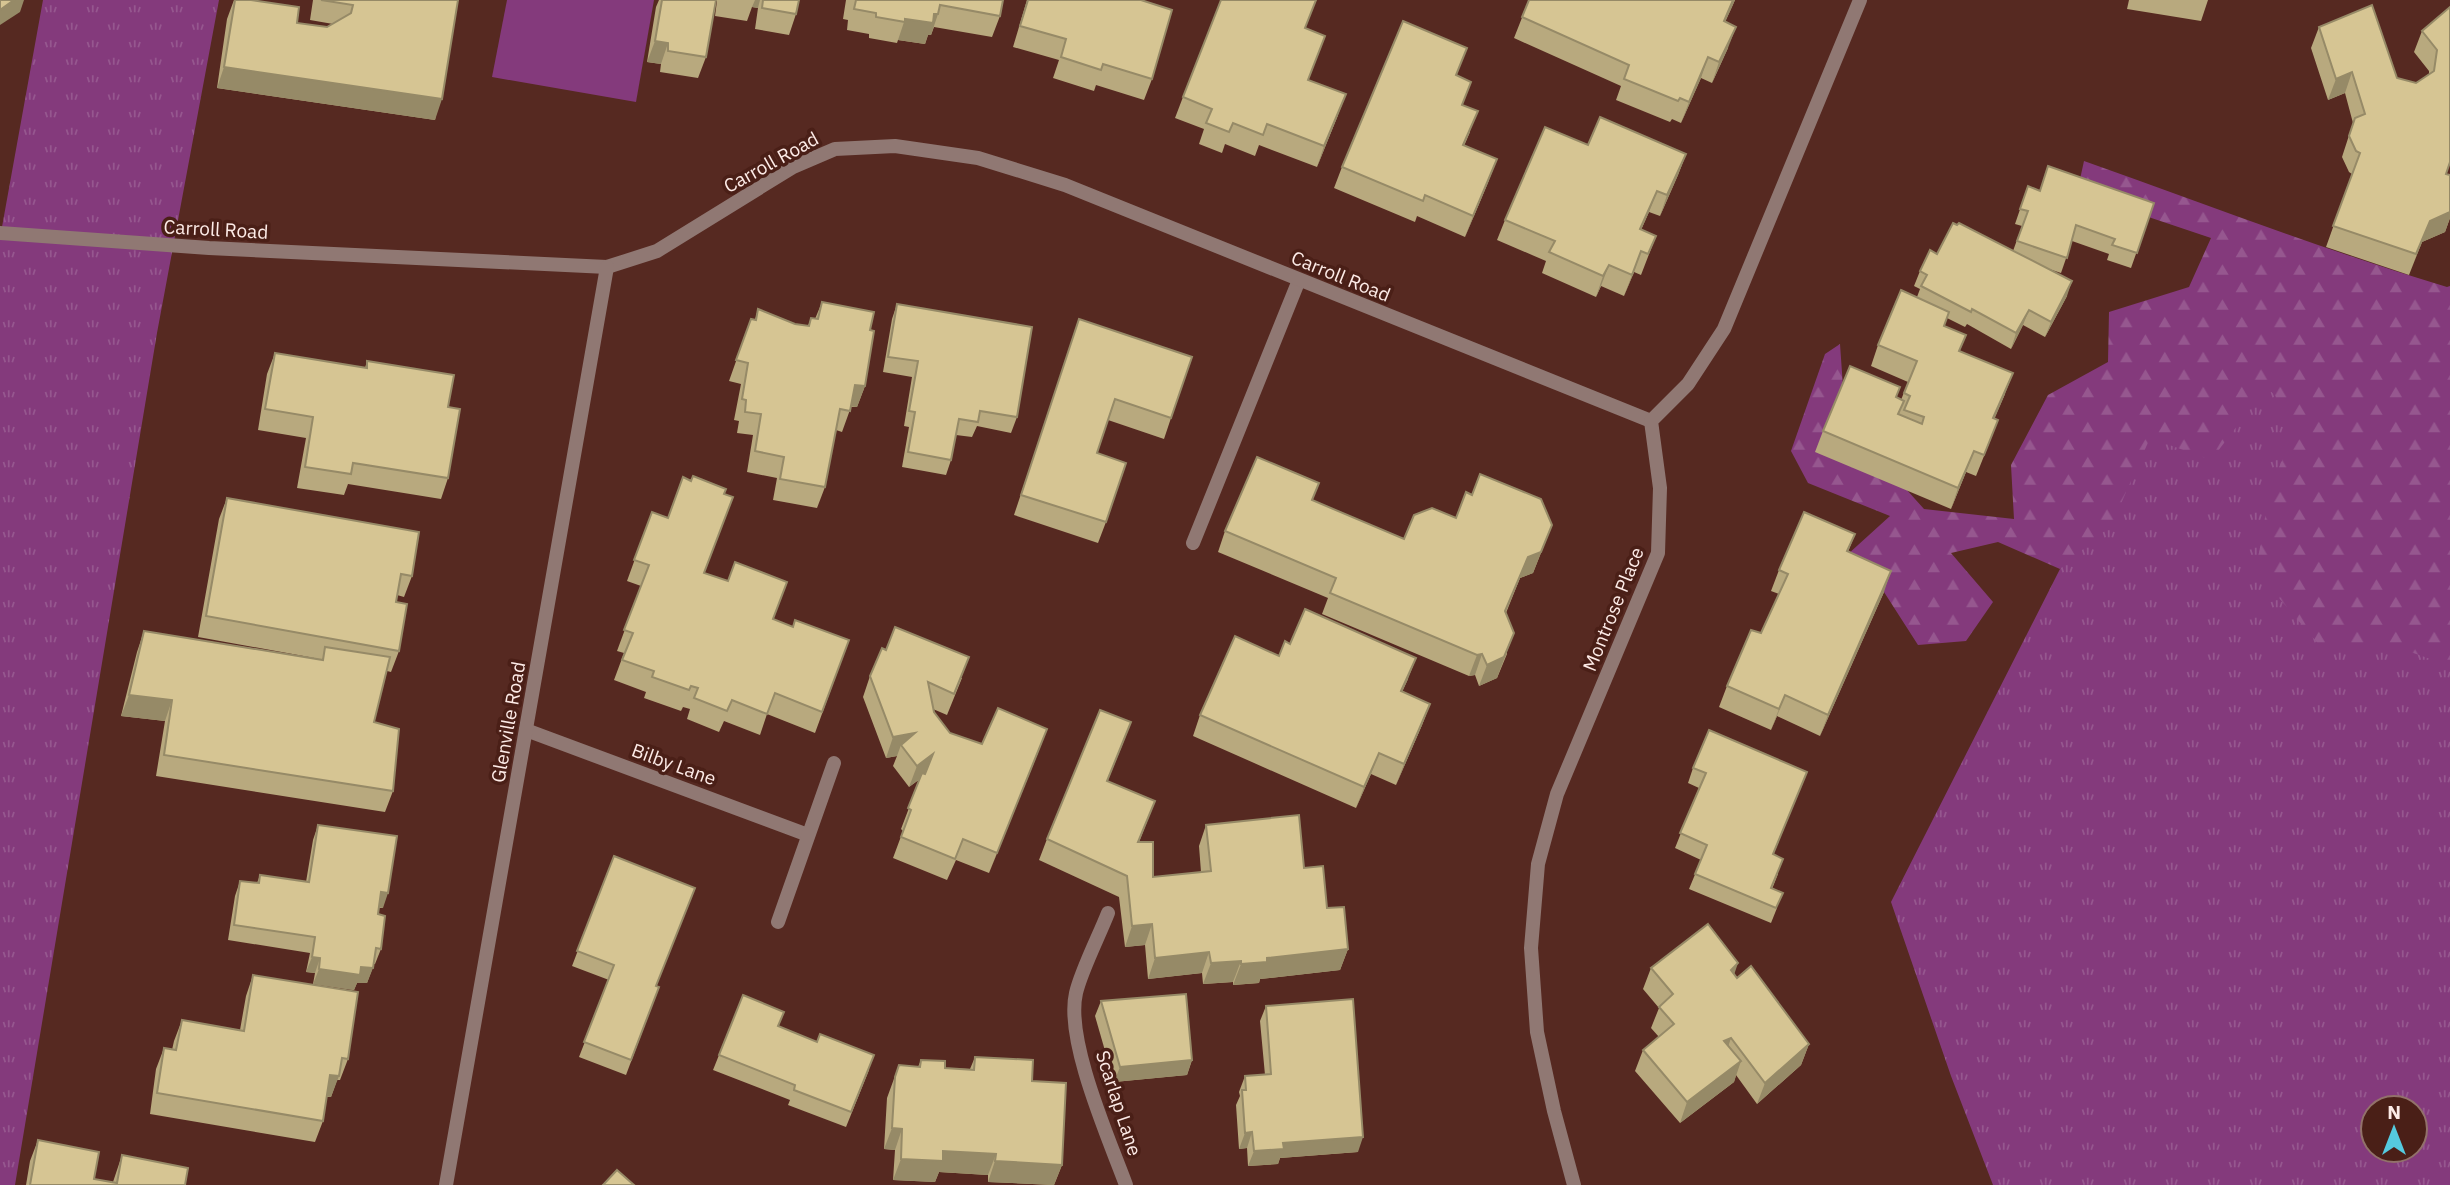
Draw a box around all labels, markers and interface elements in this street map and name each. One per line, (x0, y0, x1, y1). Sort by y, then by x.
street label: Carroll Road (719, 126, 823, 198)
street label: Carroll Road (163, 214, 269, 244)
street label: Carroll Road (1288, 245, 1394, 307)
street label: Montrose Place (1577, 543, 1649, 675)
street label: Glenville Road (486, 660, 530, 784)
street label: Bilby Lane (629, 738, 719, 790)
street label: Scarlap Lane (1091, 1047, 1147, 1159)
north arrow (2359, 1094, 2429, 1164)
text: N (2387, 1100, 2401, 1124)

